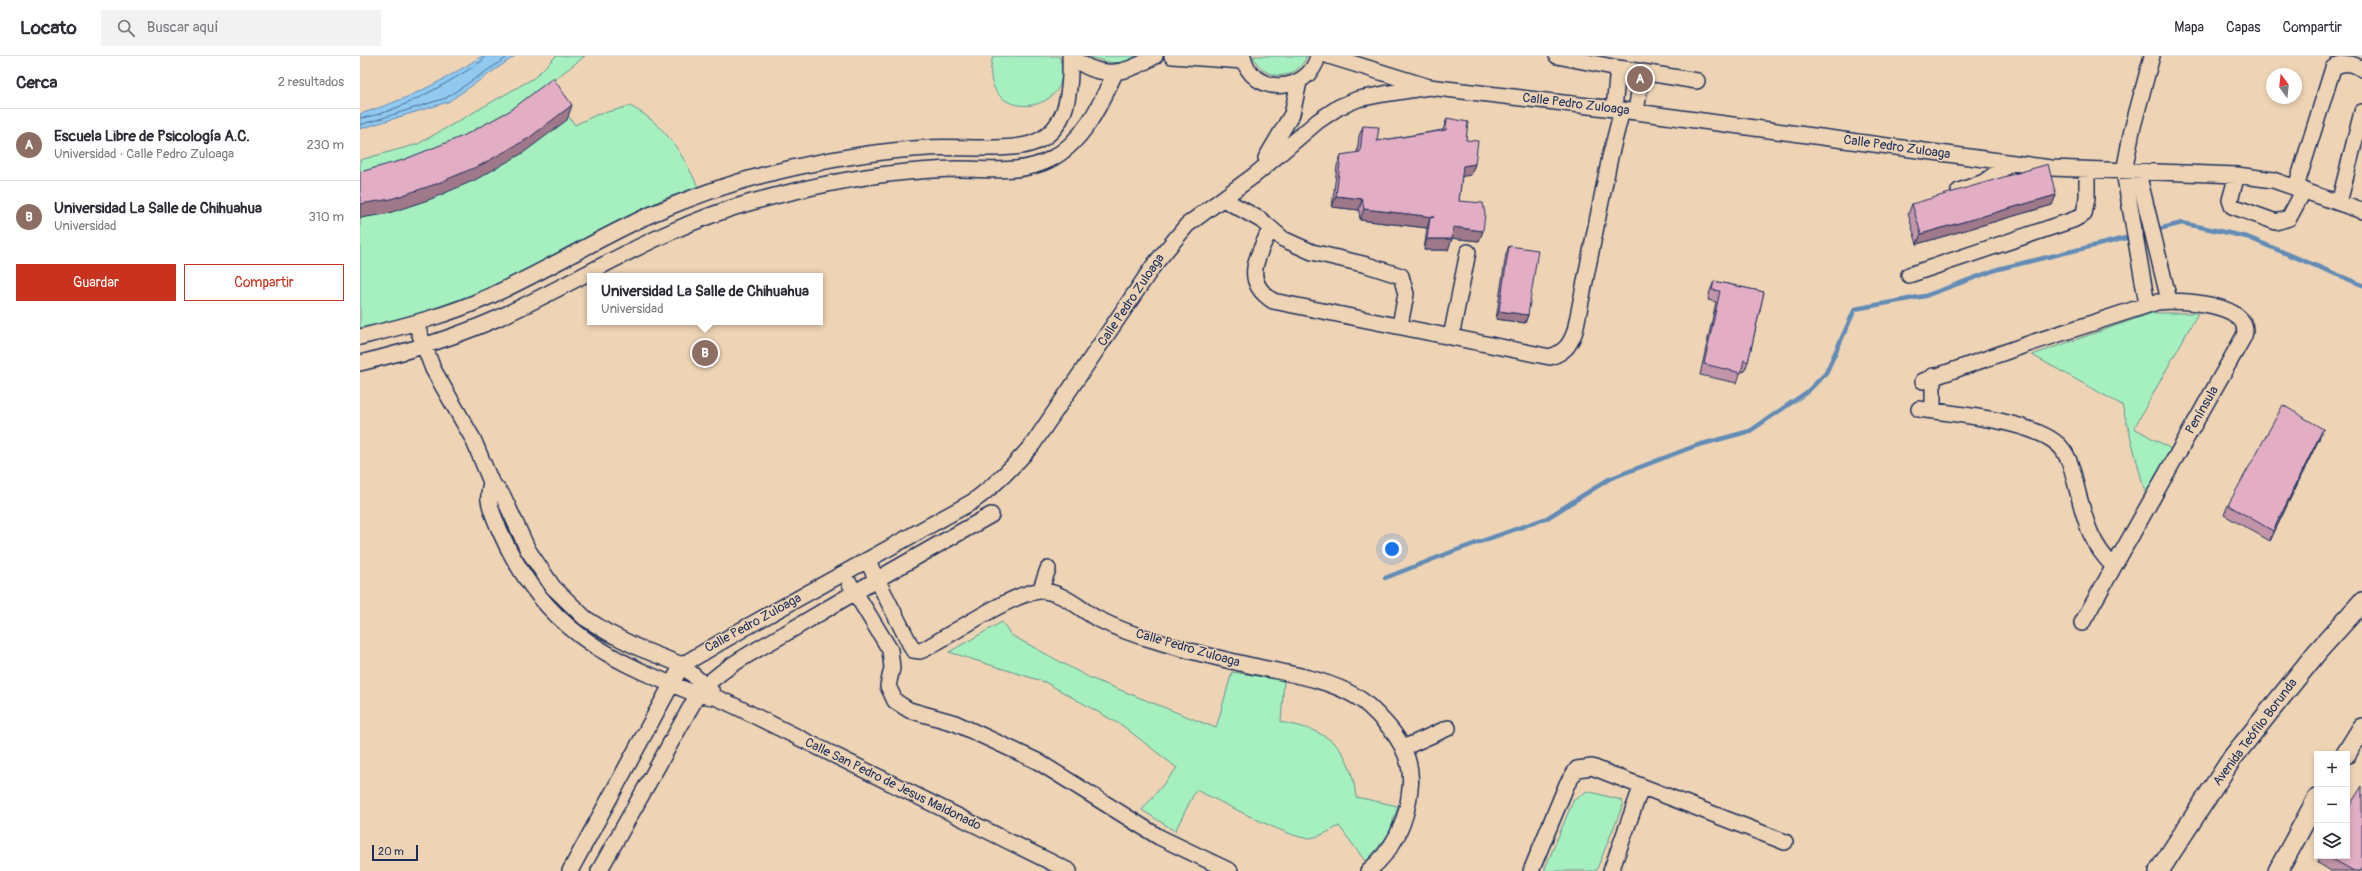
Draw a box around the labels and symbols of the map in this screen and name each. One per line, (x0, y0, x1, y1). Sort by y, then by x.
pin: A (1627, 64, 1653, 94)
north arrow (2266, 68, 2302, 104)
street label: Calle Pedro Zuloaga (1522, 89, 1630, 119)
street label: Calle Pedro Zuloaga (1843, 132, 1951, 162)
street label: Calle Pedro Zuloaga (1094, 251, 1168, 349)
pin: B (692, 338, 718, 368)
street label: Península (2182, 383, 2222, 437)
your location (1382, 539, 1402, 559)
street label: Calle Pedro Zuloaga (702, 590, 804, 656)
street label: Calle Pedro Zuloaga (1134, 625, 1242, 671)
street label: Avenida Teófilo Borunda (2209, 675, 2301, 789)
street label: Calle San Pedro de Jesus Maldonado (802, 734, 984, 834)
scale bar (372, 843, 418, 862)

